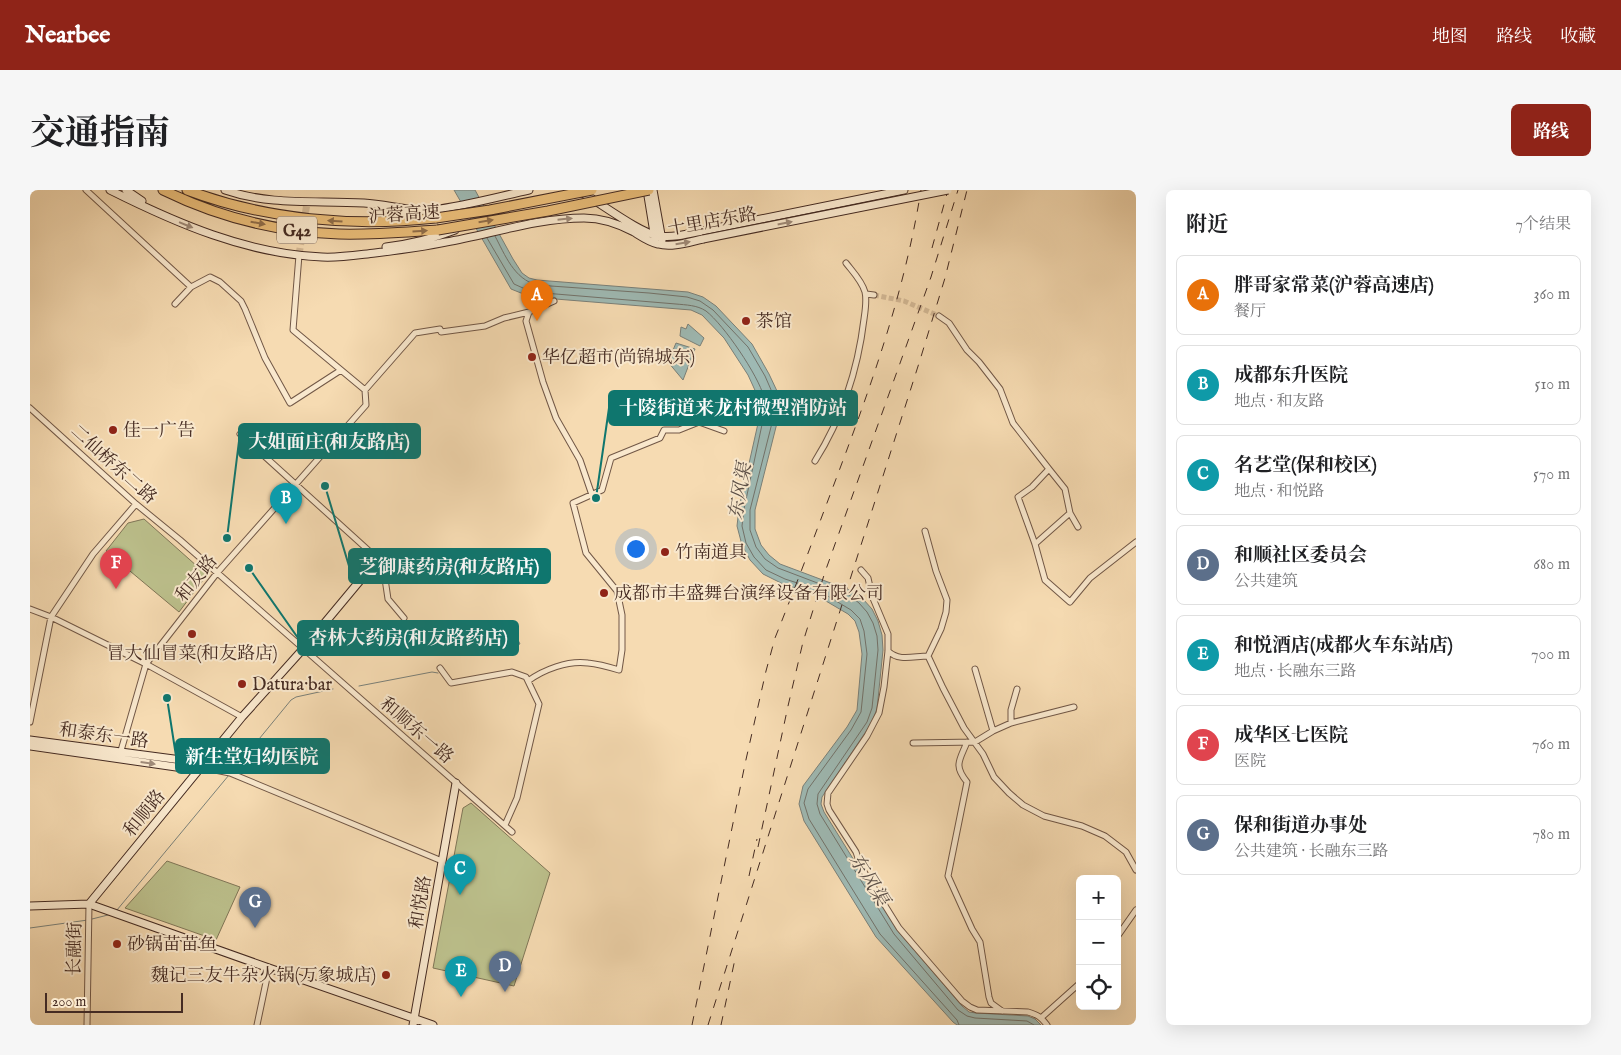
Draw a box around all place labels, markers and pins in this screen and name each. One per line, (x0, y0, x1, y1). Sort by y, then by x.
pin: A (521, 280, 553, 321)
place label: 茶馆 (756, 311, 792, 334)
marker: 茶馆 (740, 315, 752, 327)
place label: 华亿超市(尚锦城东) (542, 347, 695, 370)
marker: 华亿超市(尚锦城东) (526, 351, 538, 363)
callout: 十陵街道来龙村微型消防站 (609, 391, 857, 425)
place label: 佳一广告 (123, 420, 195, 443)
marker: 佳一广告 (107, 424, 119, 436)
callout: 大姐面庄(和友路店) (239, 424, 420, 458)
pin: B (270, 483, 302, 524)
place label: 竹南道具 (675, 542, 747, 565)
marker: 竹南道具 (659, 546, 671, 558)
pin: F (100, 548, 132, 589)
callout: 芝御康药房(和友路店) (349, 549, 550, 583)
place label: 成都市丰盛舞台演绎设备有限公司 (614, 583, 884, 606)
marker: 成都市丰盛舞台演绎设备有限公司 (598, 587, 610, 599)
callout: 杏林大药房(和友路药店) (298, 621, 518, 655)
marker: 冒大仙冒菜(和友路店) (186, 628, 198, 640)
place label: 冒大仙冒菜(和友路店) (106, 643, 278, 666)
place label: Datura·bar (252, 674, 333, 697)
marker: Datura·bar (236, 678, 248, 690)
callout: 新生堂妇幼医院 (176, 739, 329, 773)
pin: C (444, 854, 476, 895)
pin: G (239, 887, 271, 928)
place label: 砂锅苗苗鱼 (127, 934, 217, 957)
marker: 砂锅苗苗鱼 (111, 938, 123, 950)
pin: D (489, 951, 521, 992)
pin: E (445, 956, 477, 997)
place label: 魏记三友牛杂火锅(万象城店) (151, 965, 376, 988)
marker: 魏记三友牛杂火锅(万象城店) (380, 969, 392, 981)

